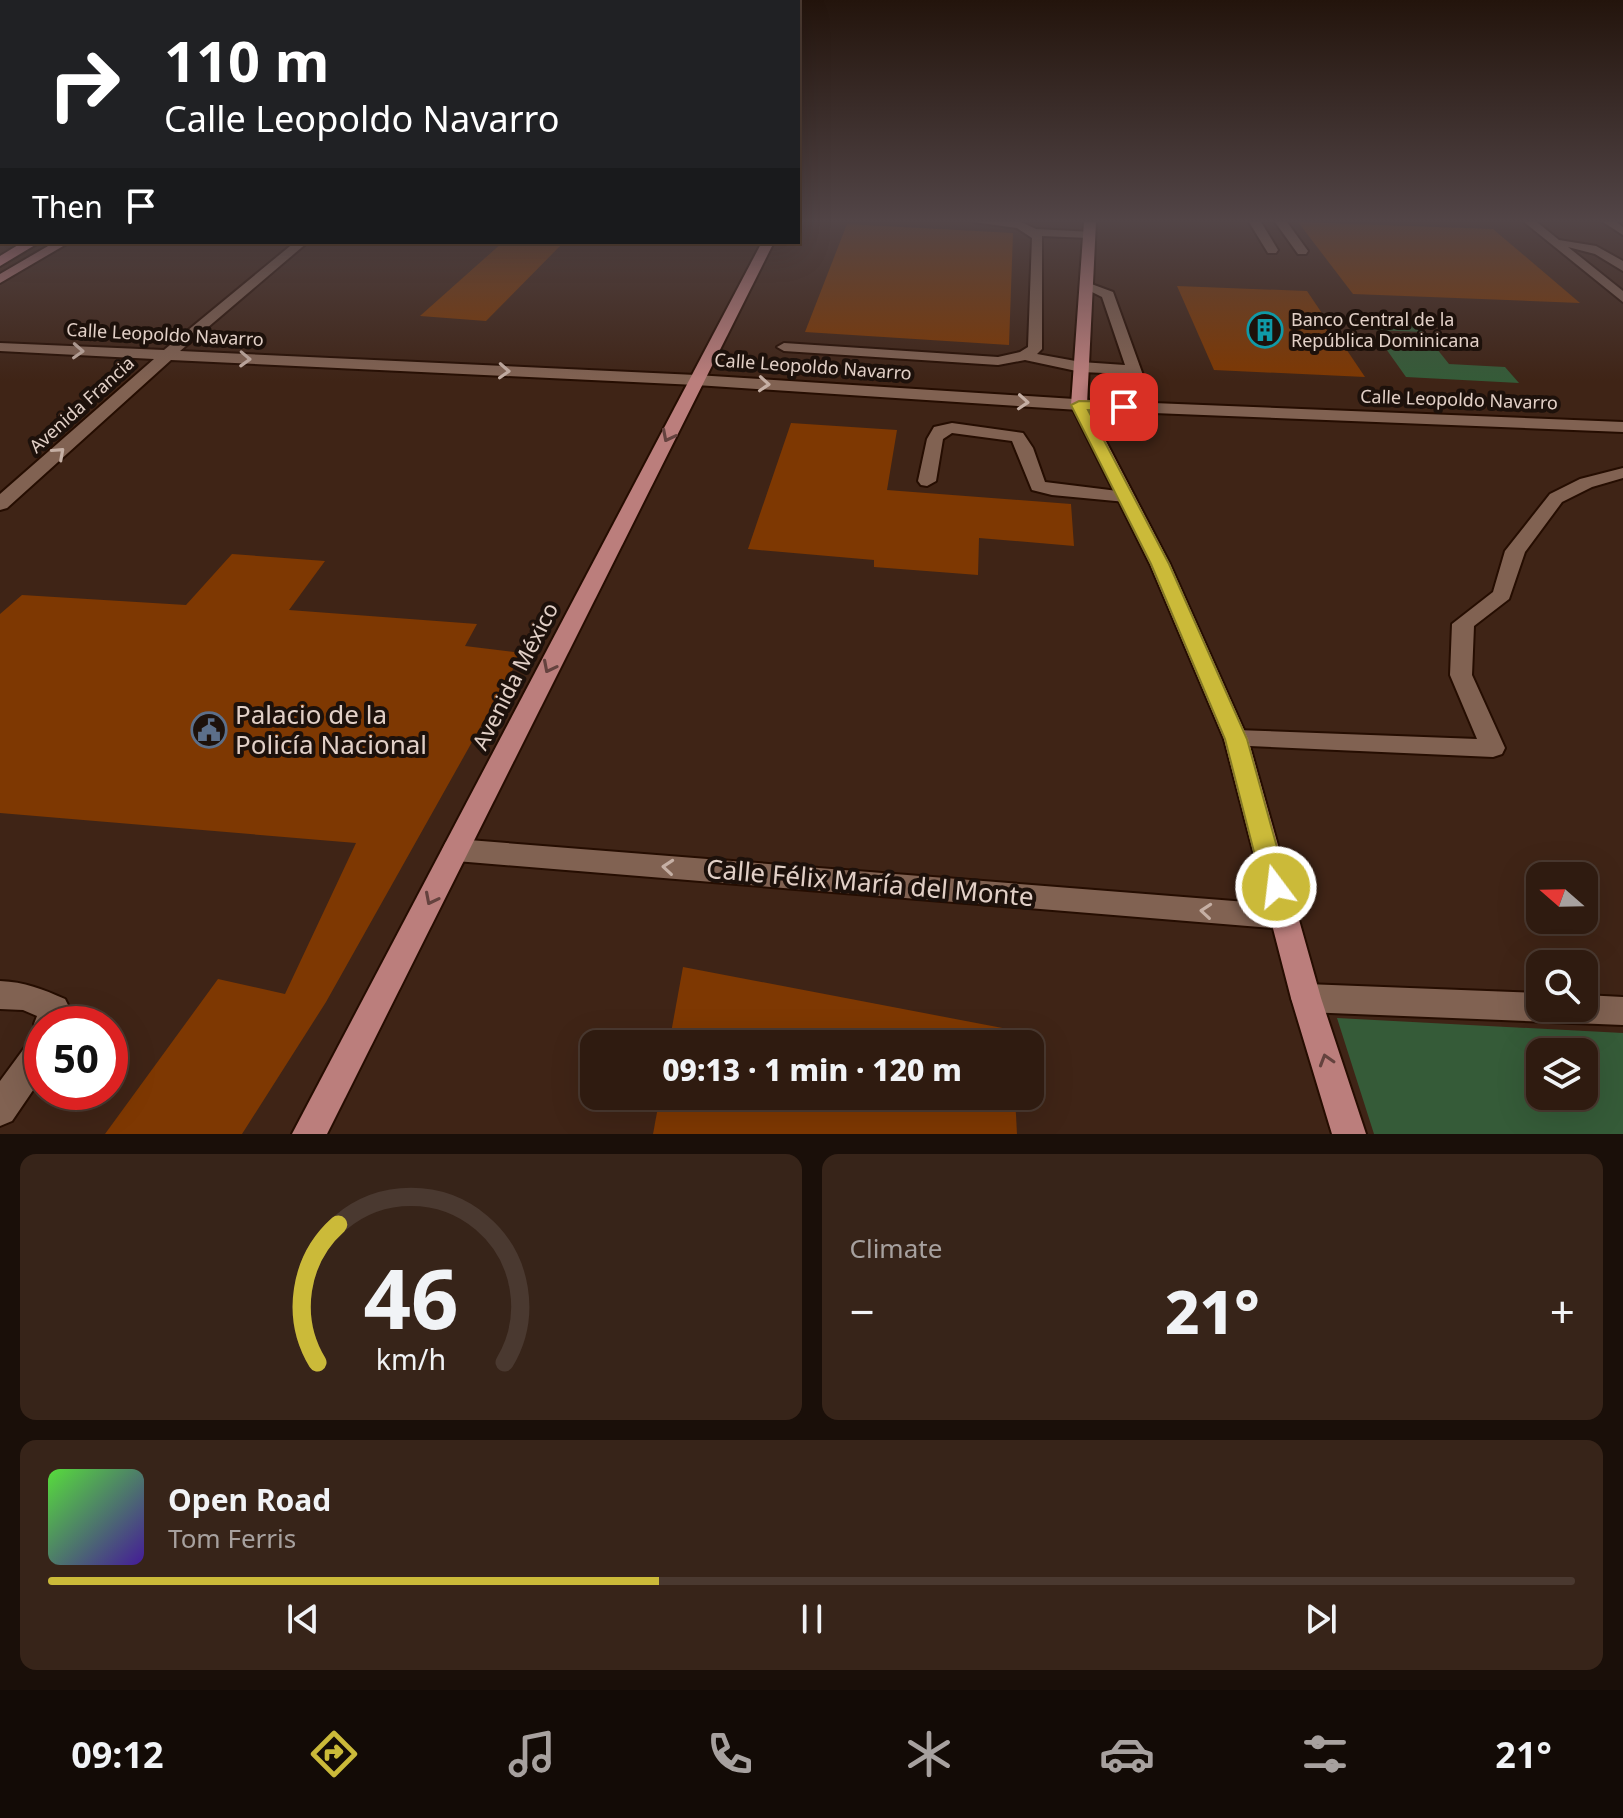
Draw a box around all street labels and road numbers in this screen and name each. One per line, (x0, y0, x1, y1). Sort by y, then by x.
street label: Calle Leopoldo Navarro (66, 317, 264, 351)
street label: Calle Leopoldo Navarro (714, 347, 913, 385)
street label: Avenida Francia (24, 351, 139, 458)
street label: Calle Leopoldo Navarro (1360, 384, 1558, 414)
street label: Avenida México (464, 597, 564, 754)
street label: Calle Félix María del Monte (705, 850, 1035, 914)

